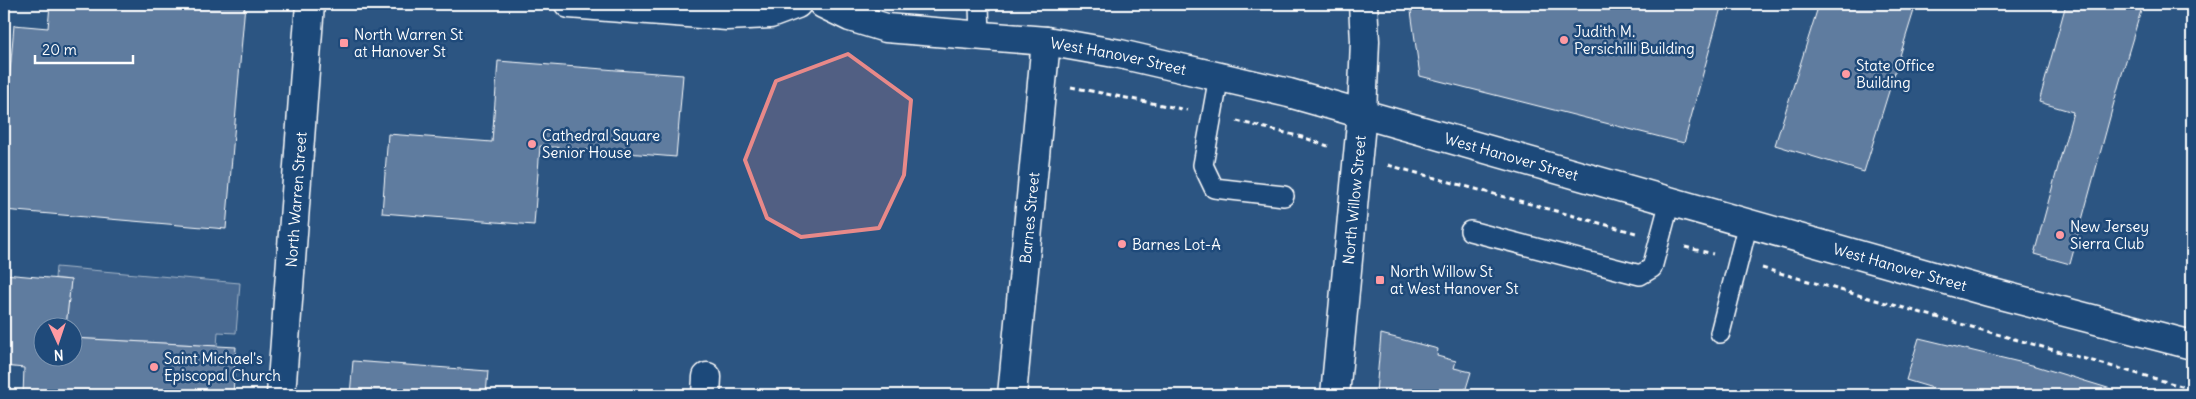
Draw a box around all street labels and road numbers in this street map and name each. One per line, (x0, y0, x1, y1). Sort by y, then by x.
street label: West Hanover Street (1049, 32, 1188, 79)
street label: West Hanover Street (1442, 128, 1581, 184)
street label: North Warren Street (281, 131, 310, 268)
street label: North Willow Street (1338, 134, 1369, 265)
street label: Barnes Street (1015, 171, 1043, 264)
street label: West Hanover Street (1831, 239, 1969, 295)

